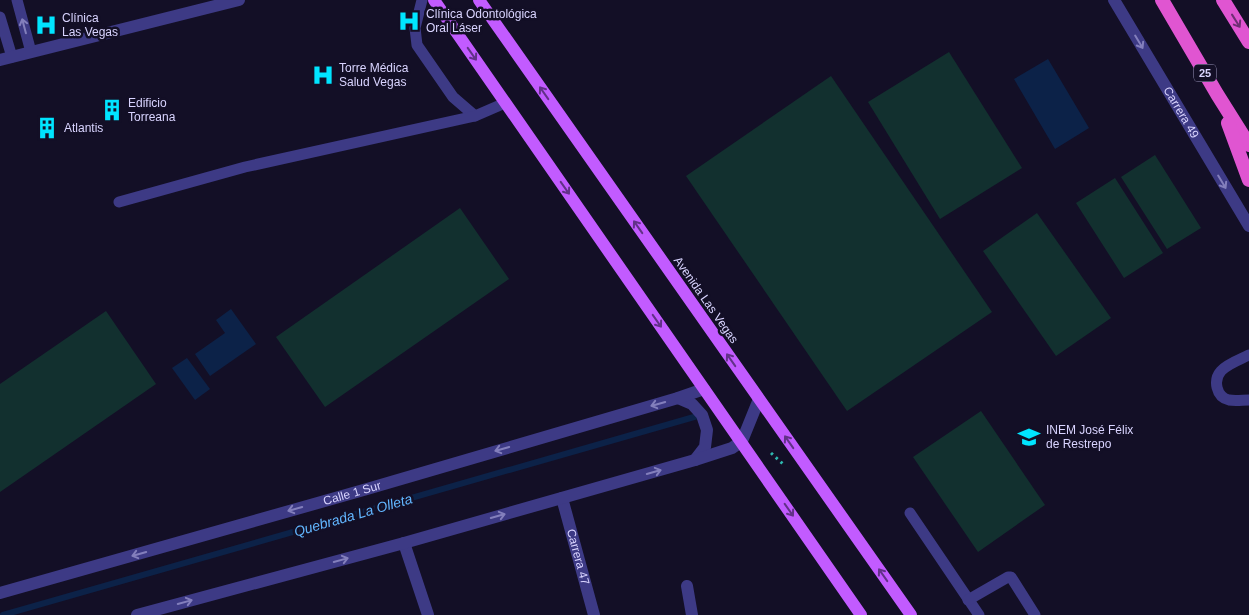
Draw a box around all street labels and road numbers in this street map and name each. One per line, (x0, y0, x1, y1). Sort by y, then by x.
road number: 25 (1194, 64, 1216, 82)
street label: Carrera 49 (1160, 84, 1202, 141)
street label: Avenida Las Vegas (671, 254, 741, 346)
street label: Calle 1 Sur (322, 478, 383, 508)
street label: Carrera 47 (564, 527, 593, 587)

